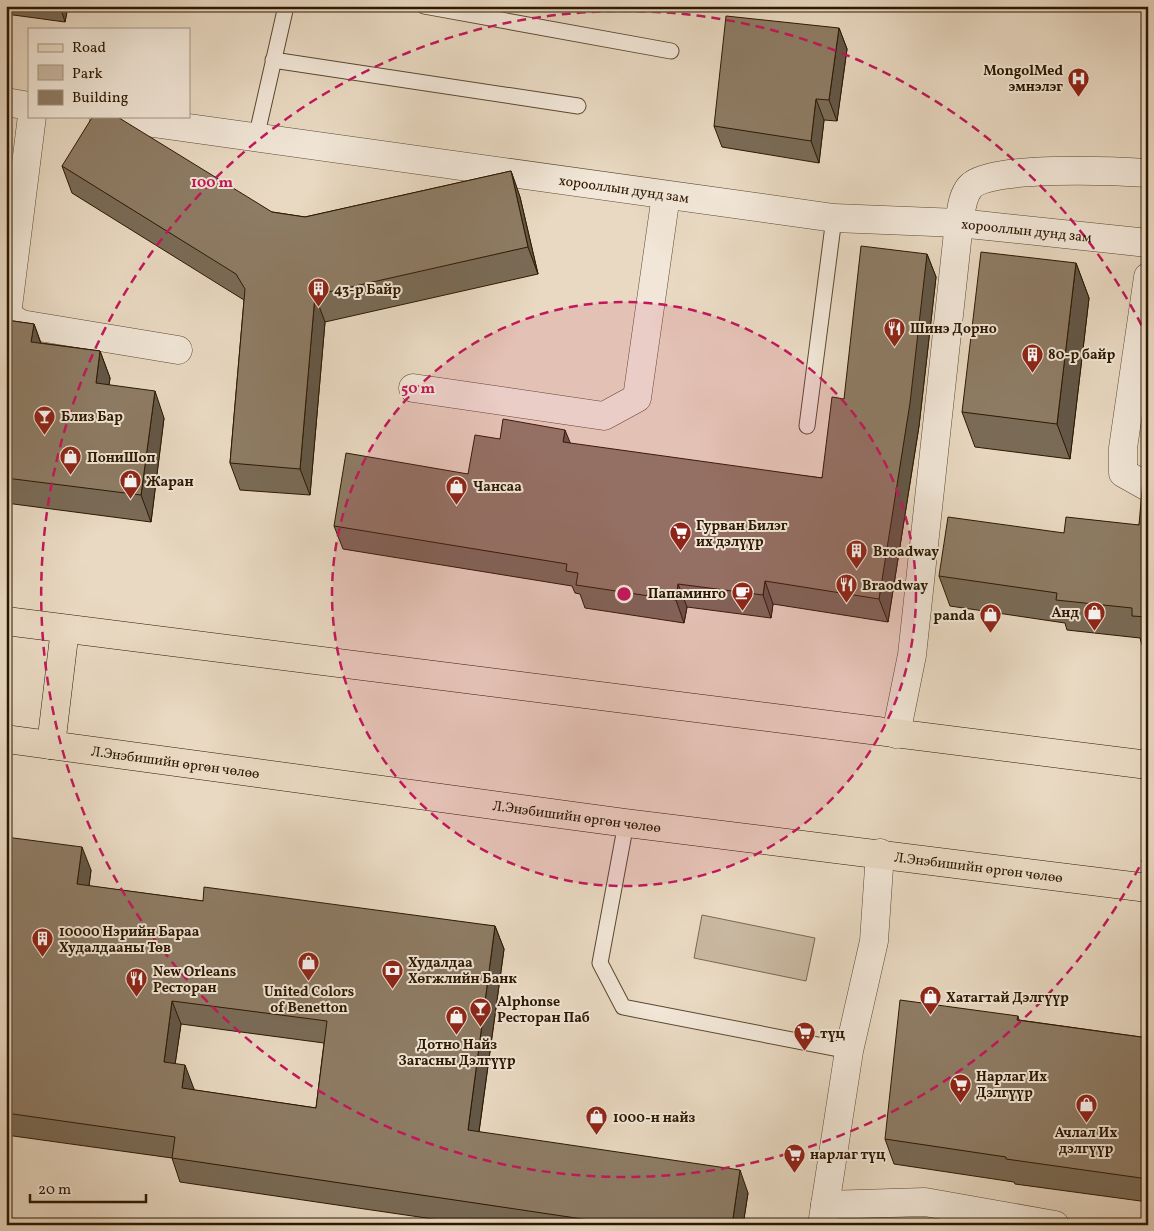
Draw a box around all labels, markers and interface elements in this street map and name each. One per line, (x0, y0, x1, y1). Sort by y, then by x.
legend (28, 28, 190, 118)
text: Road (72, 38, 106, 59)
place label: MongolMed эмнэлэг (983, 62, 1063, 97)
text: Park (72, 64, 103, 85)
hospital icon: MongolMed эмнэлэг (1067, 66, 1091, 97)
text: Building (72, 88, 129, 109)
street label: хорооллын дунд зам (557, 172, 690, 209)
text: 100 m (191, 173, 234, 194)
street label: хорооллын дунд зам (960, 215, 1093, 248)
building icon: 43-р Байр (306, 277, 330, 308)
place label: 43-р Байр (334, 281, 401, 300)
restaurant icon: Шинэ Дорно (882, 316, 906, 347)
place label: Шинэ Дорно (910, 320, 997, 339)
building icon: 80-р байр (1020, 342, 1044, 373)
place label: 80-р байр (1048, 346, 1116, 365)
text: 50 m (401, 379, 435, 400)
bar icon: Близ Бар (33, 404, 57, 435)
place label: Близ Бар (61, 408, 123, 427)
shop icon: ПониШоп (59, 445, 83, 476)
place label: ПониШоп (87, 449, 156, 468)
shop icon: Жаран (118, 469, 142, 500)
place label: Жаран (146, 473, 194, 492)
shop icon: Чансаа (445, 474, 469, 505)
place label: Чансаа (473, 478, 522, 497)
place label: Гурван Билэг их дэлүүр (696, 517, 788, 552)
supermarket icon: Гурван Билэг их дэлүүр (668, 521, 692, 552)
building icon: Broadway (845, 539, 869, 570)
place label: Broadway (873, 543, 939, 562)
restaurant icon: Braodway (834, 573, 858, 604)
place label: Braodway (862, 577, 928, 596)
cafe icon: Папаминго (730, 581, 754, 612)
centre of rings (615, 585, 633, 603)
place label: Папаминго (648, 585, 726, 604)
shop icon: Анд (1083, 600, 1107, 631)
shop icon: panda (979, 603, 1003, 634)
place label: Анд (1051, 604, 1079, 623)
place label: panda (933, 607, 975, 626)
street label: Л.Энэбишийн өргөн чөлөө (90, 743, 261, 784)
street label: Л.Энэбишийн өргөн чөлөө (491, 797, 662, 838)
street label: Л.Энэбишийн өргөн чөлөө (893, 848, 1064, 888)
place label: 10000 Нэрийн Бараа Худалдааны Төв (59, 923, 200, 958)
building icon: 10000 Нэрийн Бараа Худалдааны Төв (31, 927, 55, 958)
shop icon: United Colors of Benetton (297, 951, 321, 982)
place label: Худалдаа Хөгжлийн Банк (408, 954, 517, 989)
bank icon: Худалдаа Хөгжлийн Банк (380, 958, 404, 989)
place label: New Orleans Ресторан (153, 963, 236, 998)
restaurant icon: New Orleans Ресторан (125, 967, 149, 998)
place label: United Colors of Benetton (264, 983, 354, 1018)
shop icon: Хатагтай Дэлгүүр (918, 985, 942, 1016)
place label: Хатагтай Дэлгүүр (946, 989, 1069, 1008)
place label: Alphonse Ресторан Паб (497, 993, 590, 1028)
bar icon: Alphonse Ресторан Паб (469, 997, 493, 1028)
shop icon: Дотно Найз Загасны Дэлгүүр (445, 1004, 469, 1035)
supermarket icon: түц (792, 1021, 816, 1052)
place label: түц (820, 1025, 846, 1044)
place label: Дотно Найз Загасны Дэлгүүр (399, 1036, 516, 1071)
place label: Нарлаг Их Дэлгүүр (976, 1068, 1047, 1103)
supermarket icon: Нарлаг Их Дэлгүүр (948, 1072, 972, 1103)
shop icon: Ачлал Их дэлгүүр (1074, 1092, 1098, 1123)
shop icon: 1000-н найз (585, 1105, 609, 1136)
place label: 1000-н найз (613, 1109, 696, 1128)
place label: Ачлал Их дэлгүүр (1055, 1124, 1117, 1159)
supermarket icon: нарлаг түц (782, 1142, 806, 1173)
place label: нарлаг түц (810, 1146, 886, 1165)
scale bar (30, 1171, 146, 1203)
text: 20 m (38, 1180, 71, 1201)

